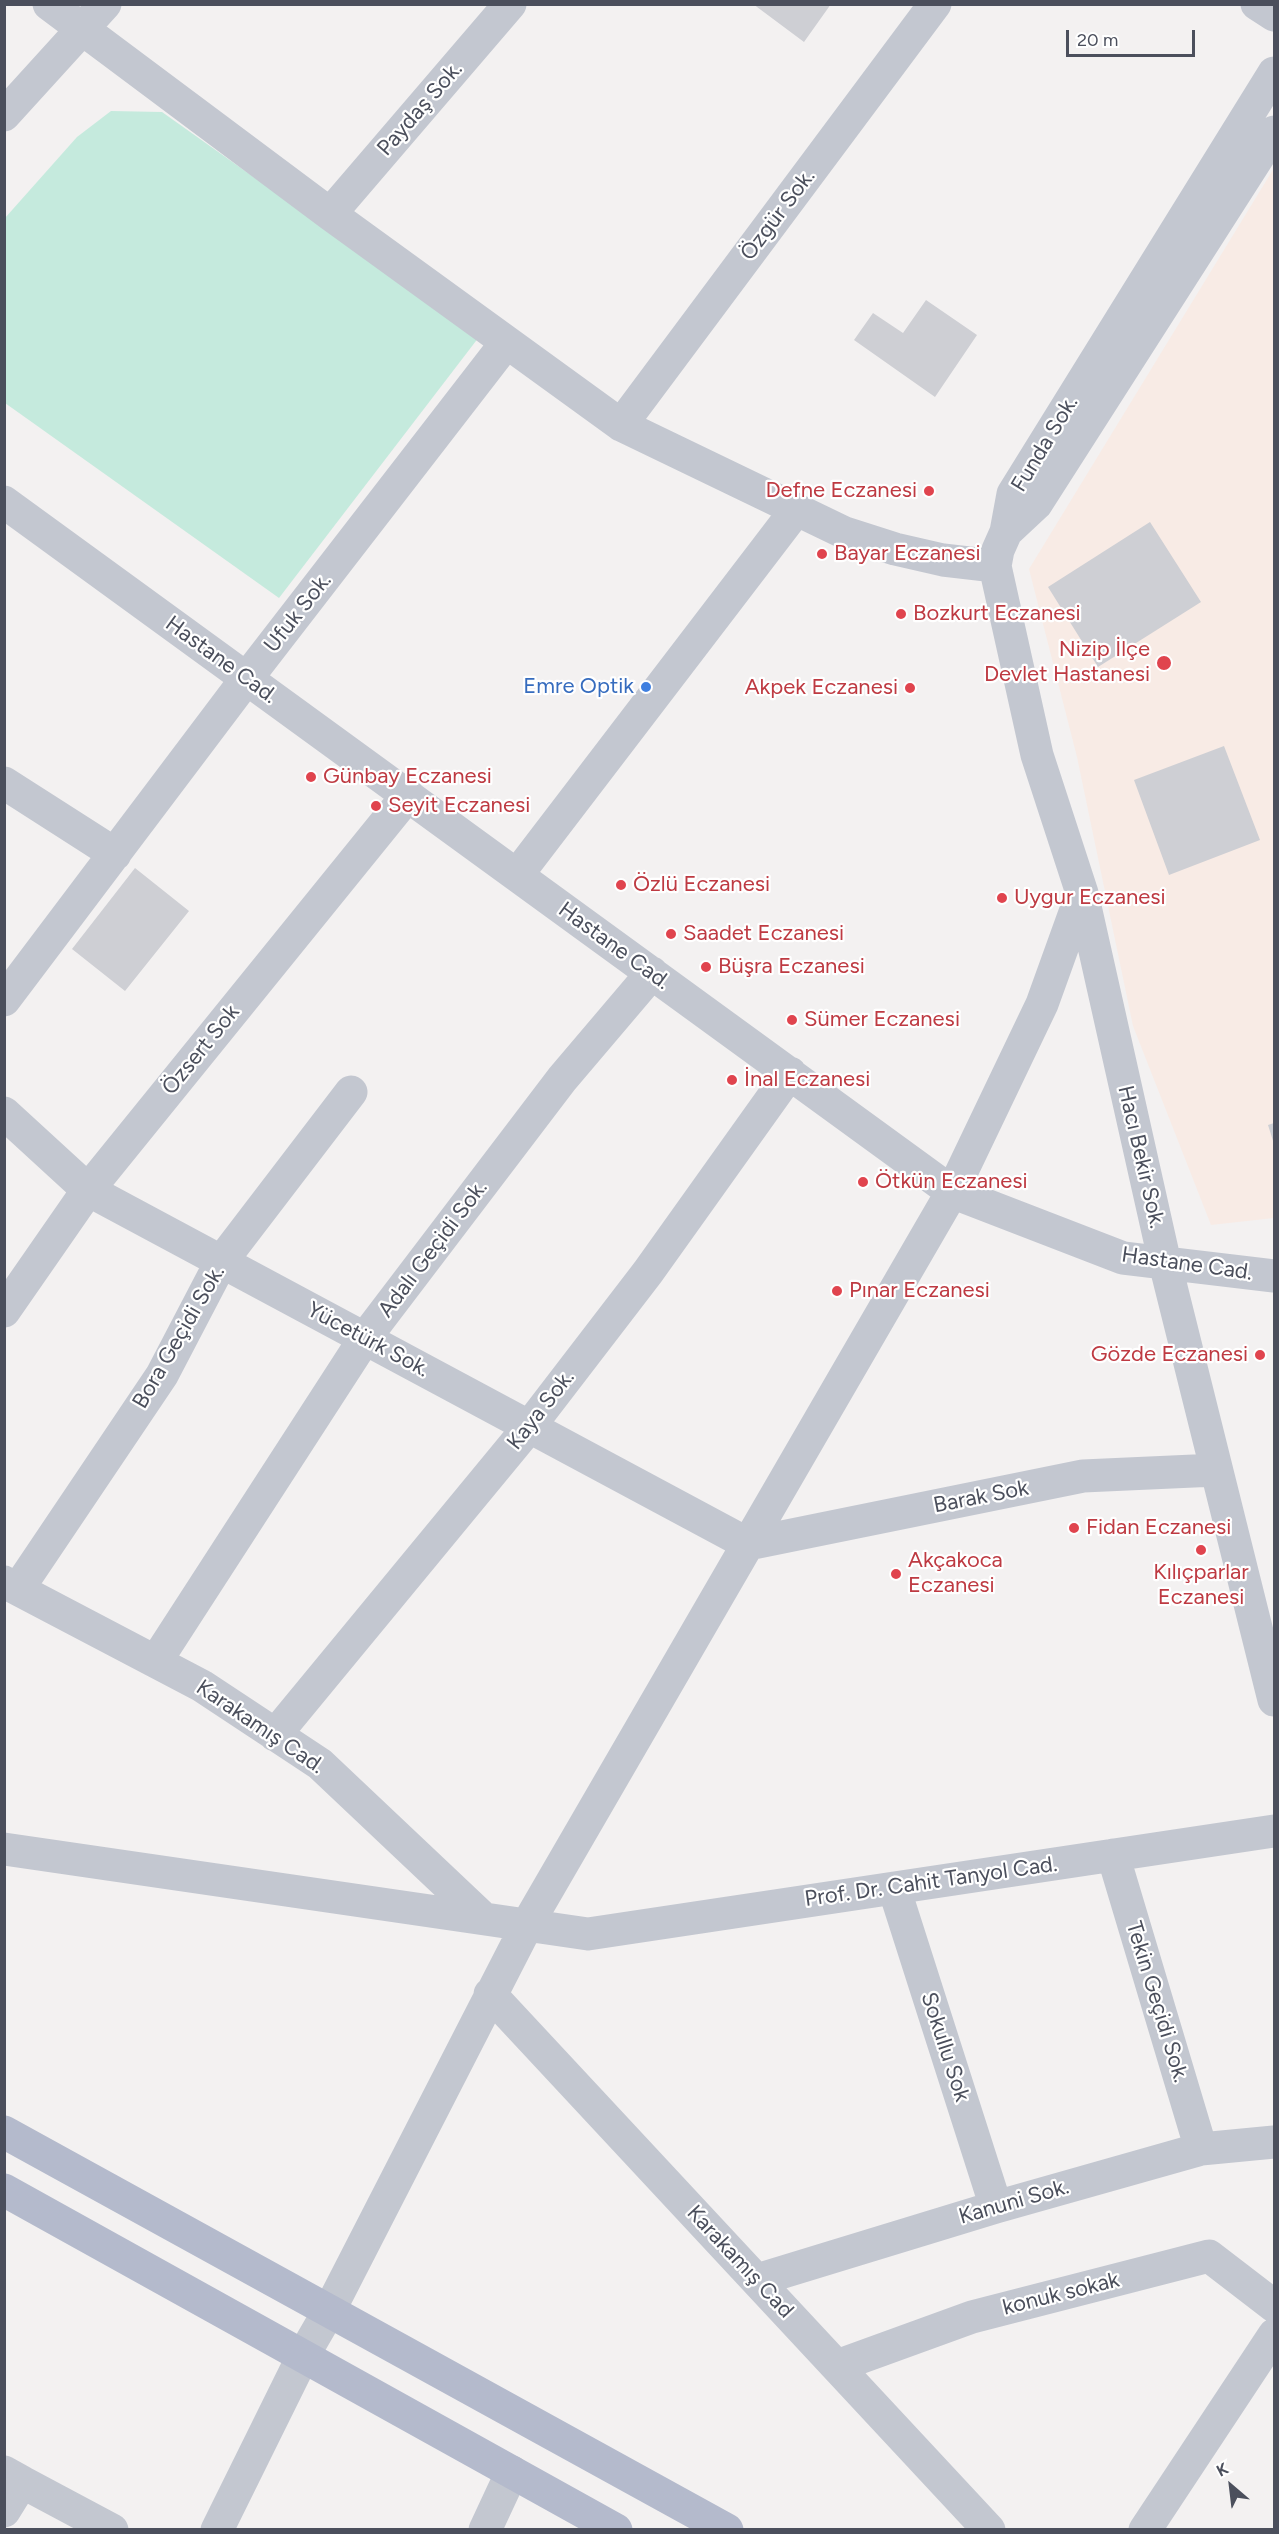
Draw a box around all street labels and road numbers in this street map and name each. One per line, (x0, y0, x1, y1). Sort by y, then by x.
street label: Paydaş Sok. (372, 56, 468, 162)
street label: Özgür Sok. (735, 164, 821, 266)
street label: Funda Sok. (1006, 391, 1084, 497)
street label: Ufuk Sok. (259, 568, 337, 658)
street label: Hastane Cad. (160, 611, 282, 709)
street label: Hastane Cad. (553, 897, 675, 995)
street label: Özsert Sok (157, 1000, 245, 1100)
street label: Hacı Bekir Sok. (1112, 1083, 1170, 1231)
street label: Adalı Geçidi Sok. (373, 1175, 493, 1323)
street label: Hastane Cad. (1120, 1242, 1254, 1286)
street label: Bora Geçidi Sok. (127, 1261, 231, 1413)
street label: Yücetürk Sok. (302, 1297, 434, 1383)
street label: Kaya Sok. (502, 1365, 580, 1455)
street label: Barak Sok (931, 1475, 1031, 1519)
street label: Karakamış Cad. (191, 1674, 329, 1780)
street label: Prof. Dr. Cahit Tanyol Cad. (803, 1851, 1059, 1913)
street label: Tekin Geçidi Sok. (1120, 1918, 1194, 2086)
street label: Sokullu Sok (915, 1989, 975, 2105)
street label: Kanuni Sok. (956, 2174, 1072, 2230)
street label: Karakamış Cad (681, 2200, 799, 2324)
street label: konuk sokak (1000, 2267, 1122, 2321)

